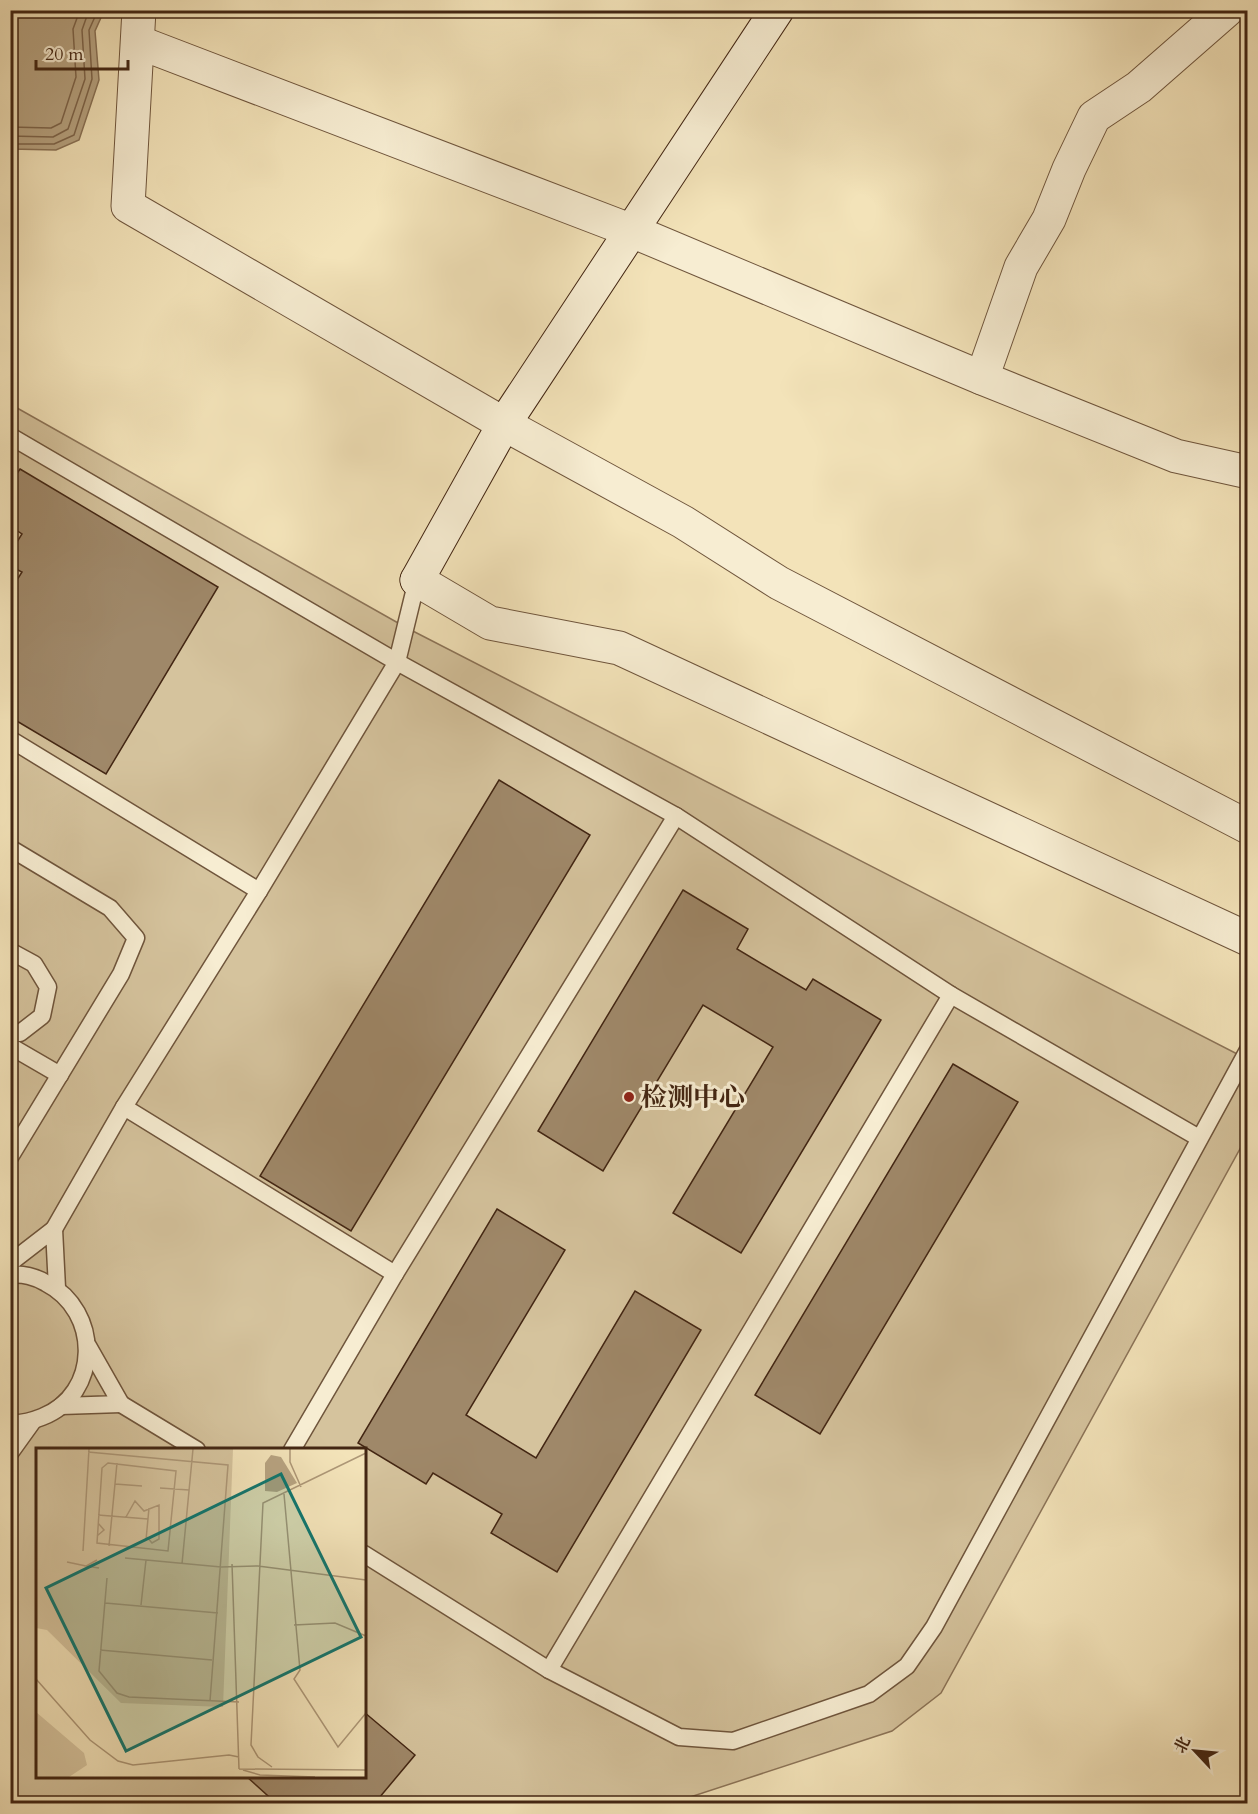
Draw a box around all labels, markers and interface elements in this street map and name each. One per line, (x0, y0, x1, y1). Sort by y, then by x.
scale bar (36, 33, 128, 71)
text: 20 m (45, 42, 84, 67)
place label: 检测中心 (641, 1080, 745, 1115)
marker: 检测中心 (622, 1090, 636, 1104)
inset map (36, 1448, 366, 1778)
north arrow (1165, 1721, 1225, 1781)
text: 北 (1169, 1733, 1196, 1757)

